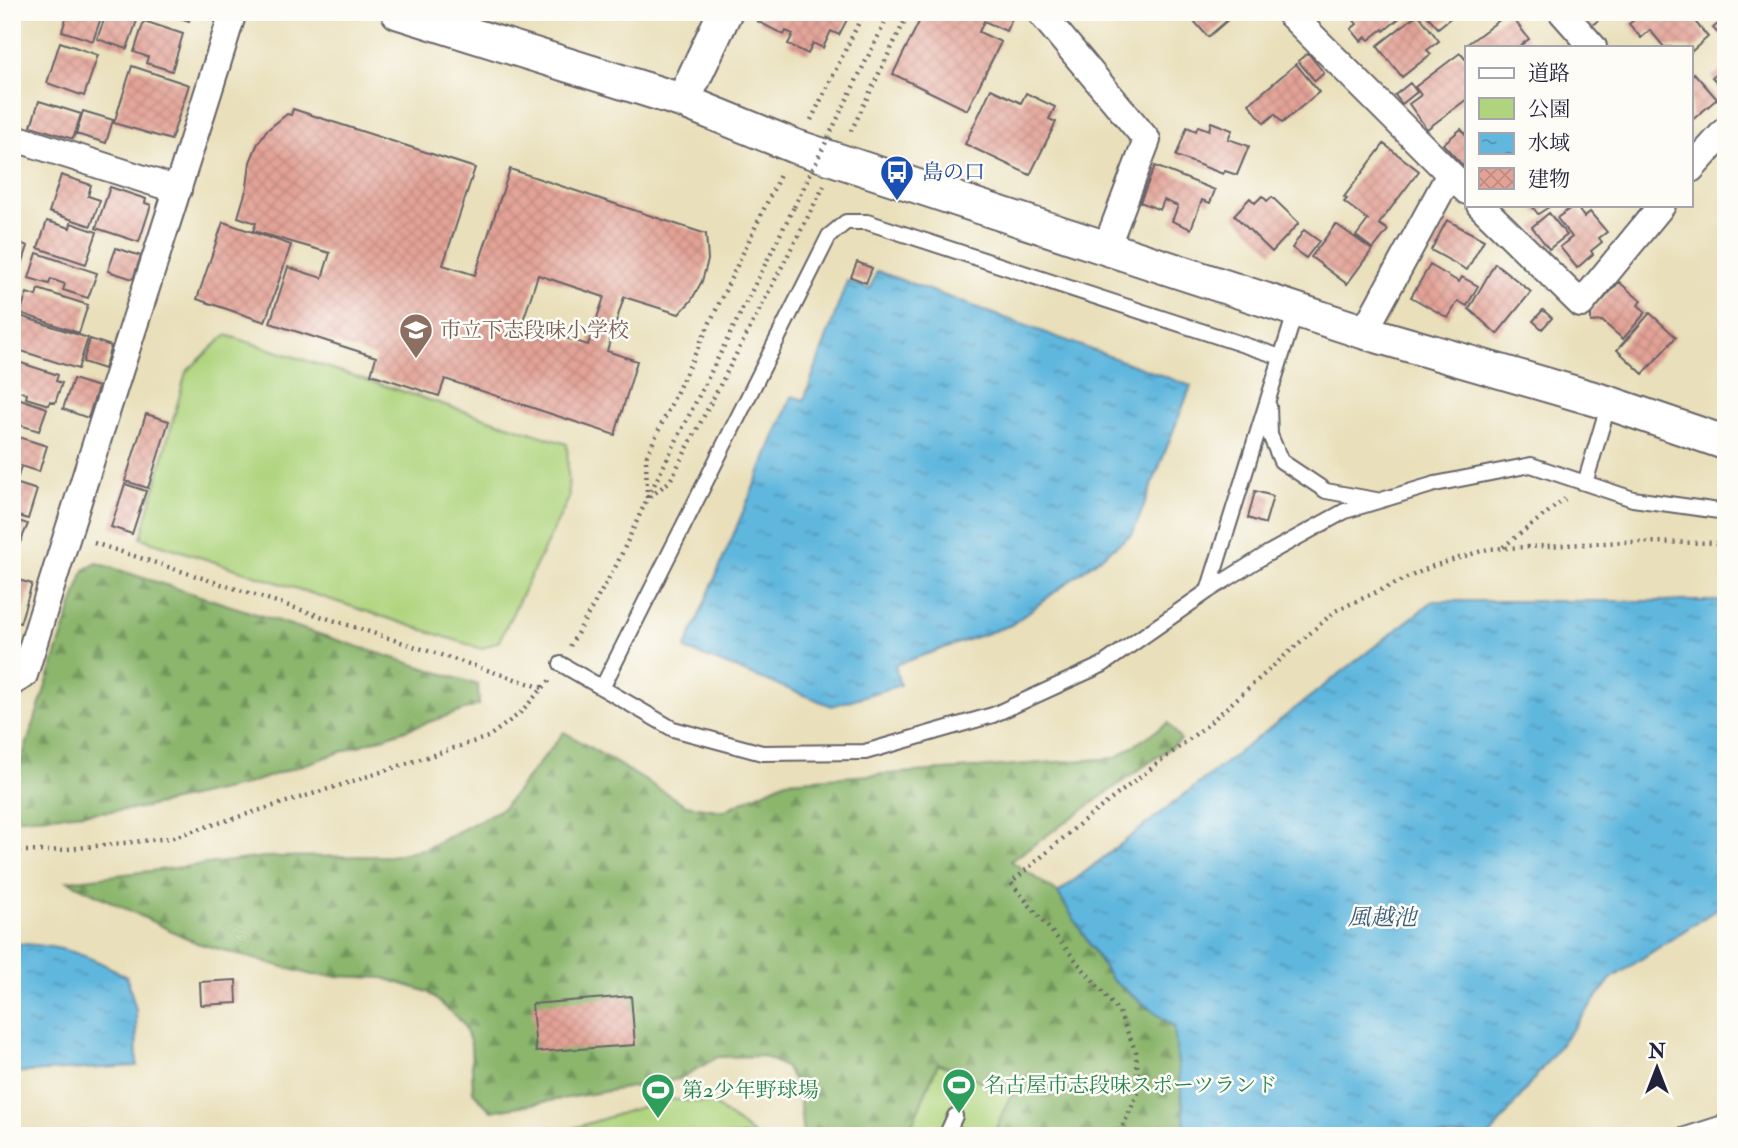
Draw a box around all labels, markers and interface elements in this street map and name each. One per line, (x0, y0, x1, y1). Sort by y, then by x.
legend (1465, 46, 1692, 206)
text: 道路 (1528, 60, 1570, 87)
text: 公園 (1528, 96, 1570, 123)
text: 水域 (1528, 130, 1570, 157)
bus stop icon: 島の口 (878, 153, 916, 202)
place label: 島の口 (922, 159, 985, 186)
text: 建物 (1528, 166, 1570, 193)
school or university icon: 市立下志段味小学校 (397, 311, 435, 360)
place label: 市立下志段味小学校 (440, 317, 629, 344)
water label: 風越池 (1348, 903, 1420, 932)
north arrow (1622, 1032, 1692, 1102)
text: N (1647, 1040, 1666, 1064)
sports icon: 名古屋市志段味スポーツランド (940, 1066, 978, 1115)
sports icon: 第2少年野球場 (639, 1071, 677, 1120)
place label: 名古屋市志段味スポーツランド (984, 1072, 1277, 1099)
place label: 第2少年野球場 (682, 1077, 819, 1104)

